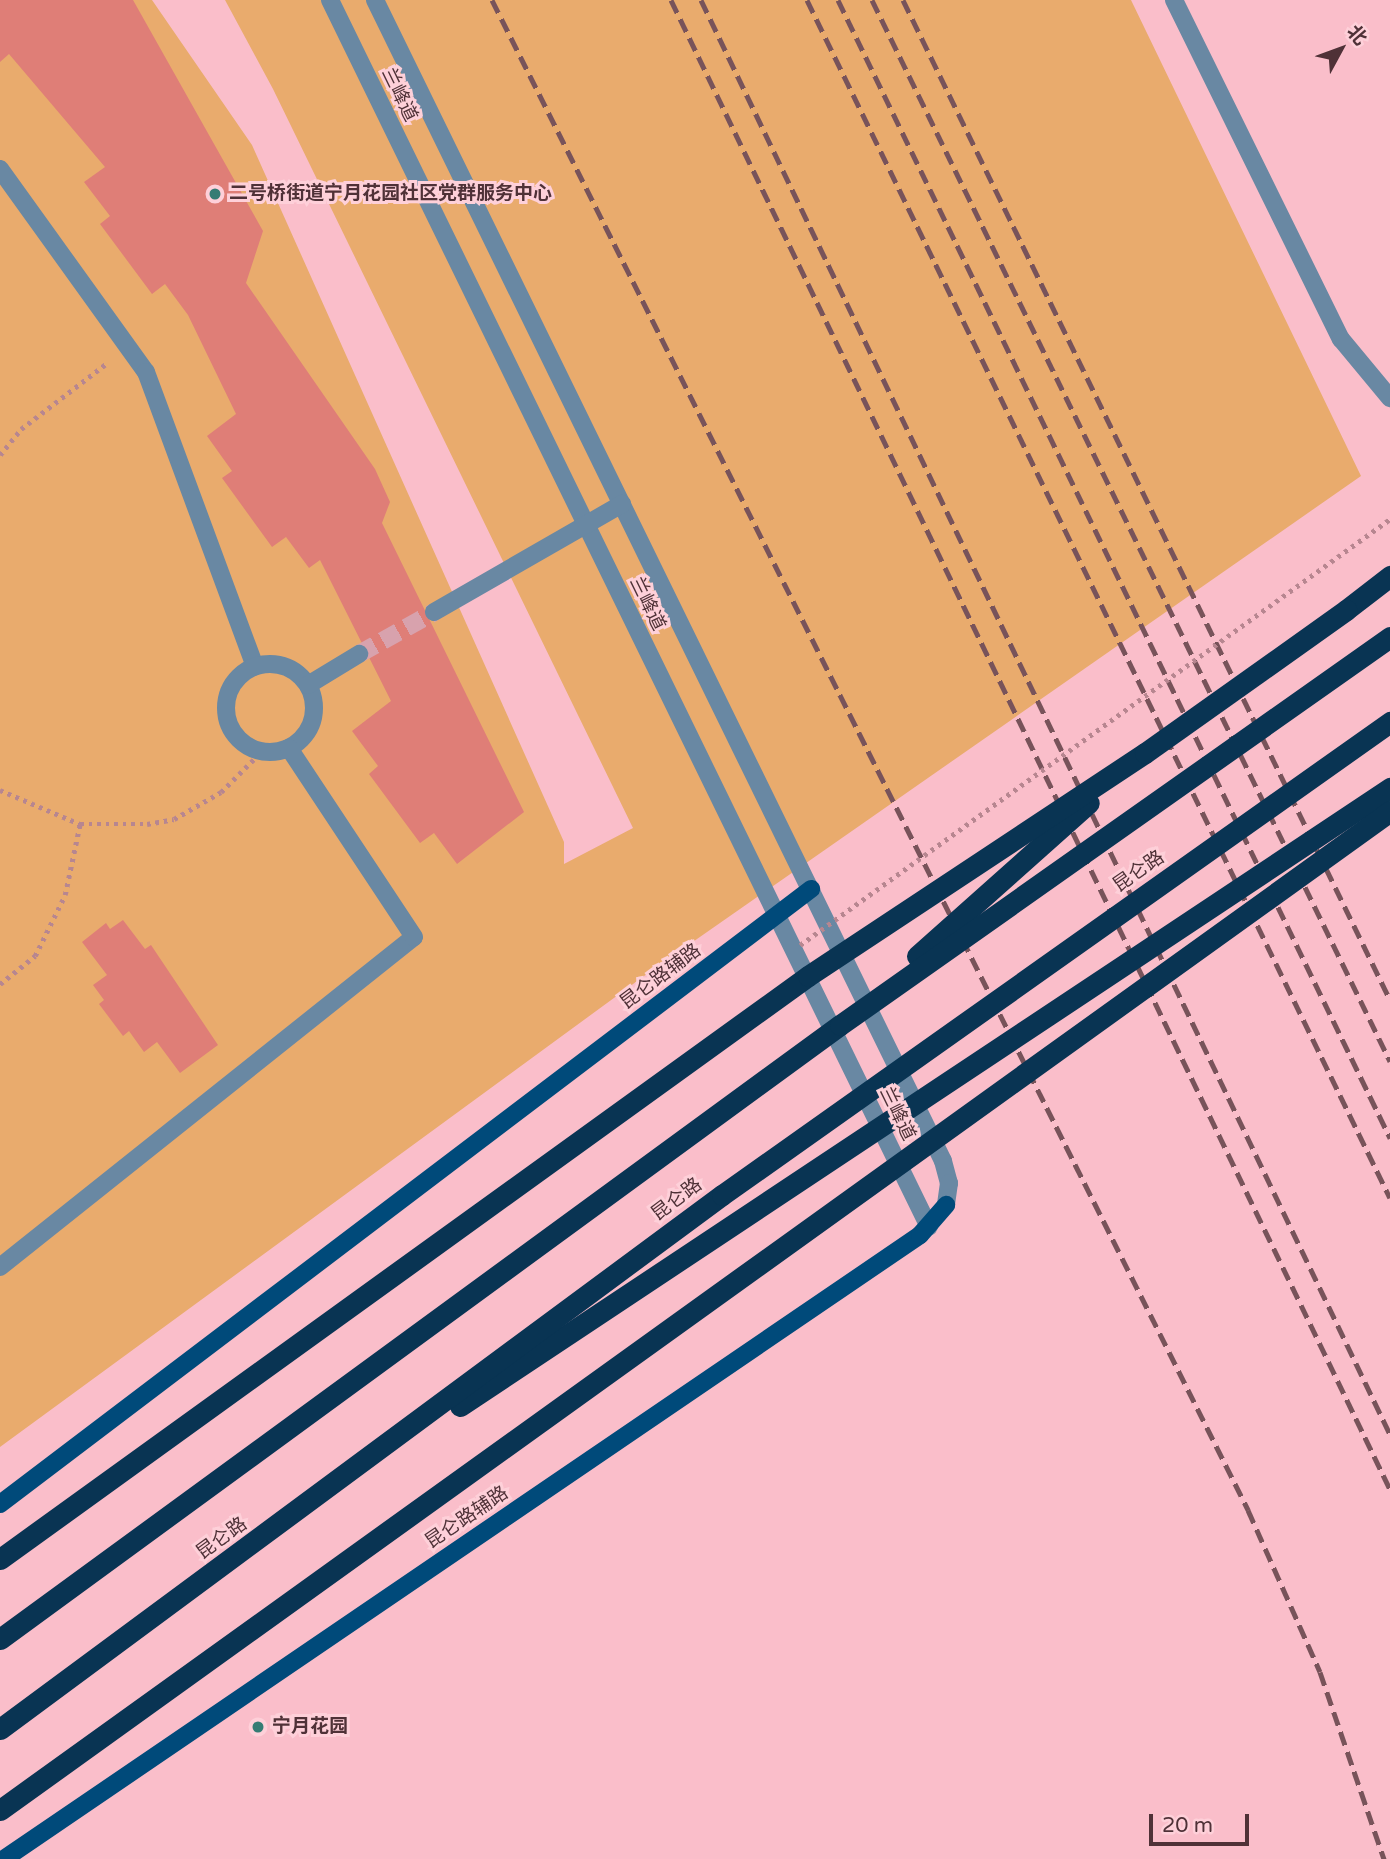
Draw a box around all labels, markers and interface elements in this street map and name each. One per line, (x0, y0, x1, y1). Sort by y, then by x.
north arrow (1306, 14, 1376, 84)
text: 北 (1342, 21, 1371, 50)
street label: 兰峰道 (376, 64, 422, 126)
place label: 二号桥街道宁月花园社区党群服务中心 (229, 183, 552, 205)
marker: 二号桥街道宁月花园社区党群服务中心 (207, 186, 223, 202)
street label: 兰峰道 (624, 573, 670, 635)
street label: 昆仑路 (1109, 846, 1169, 898)
street label: 昆仑路辅路 (616, 939, 706, 1015)
street label: 兰峰道 (874, 1083, 920, 1145)
street label: 昆仑路 (647, 1174, 707, 1226)
street label: 昆仑路辅路 (421, 1482, 513, 1554)
street label: 昆仑路 (192, 1513, 252, 1565)
place label: 宁月花园 (272, 1716, 348, 1738)
marker: 宁月花园 (250, 1719, 266, 1735)
scale bar (1152, 1800, 1252, 1844)
text: 20 m (1162, 1813, 1213, 1838)

